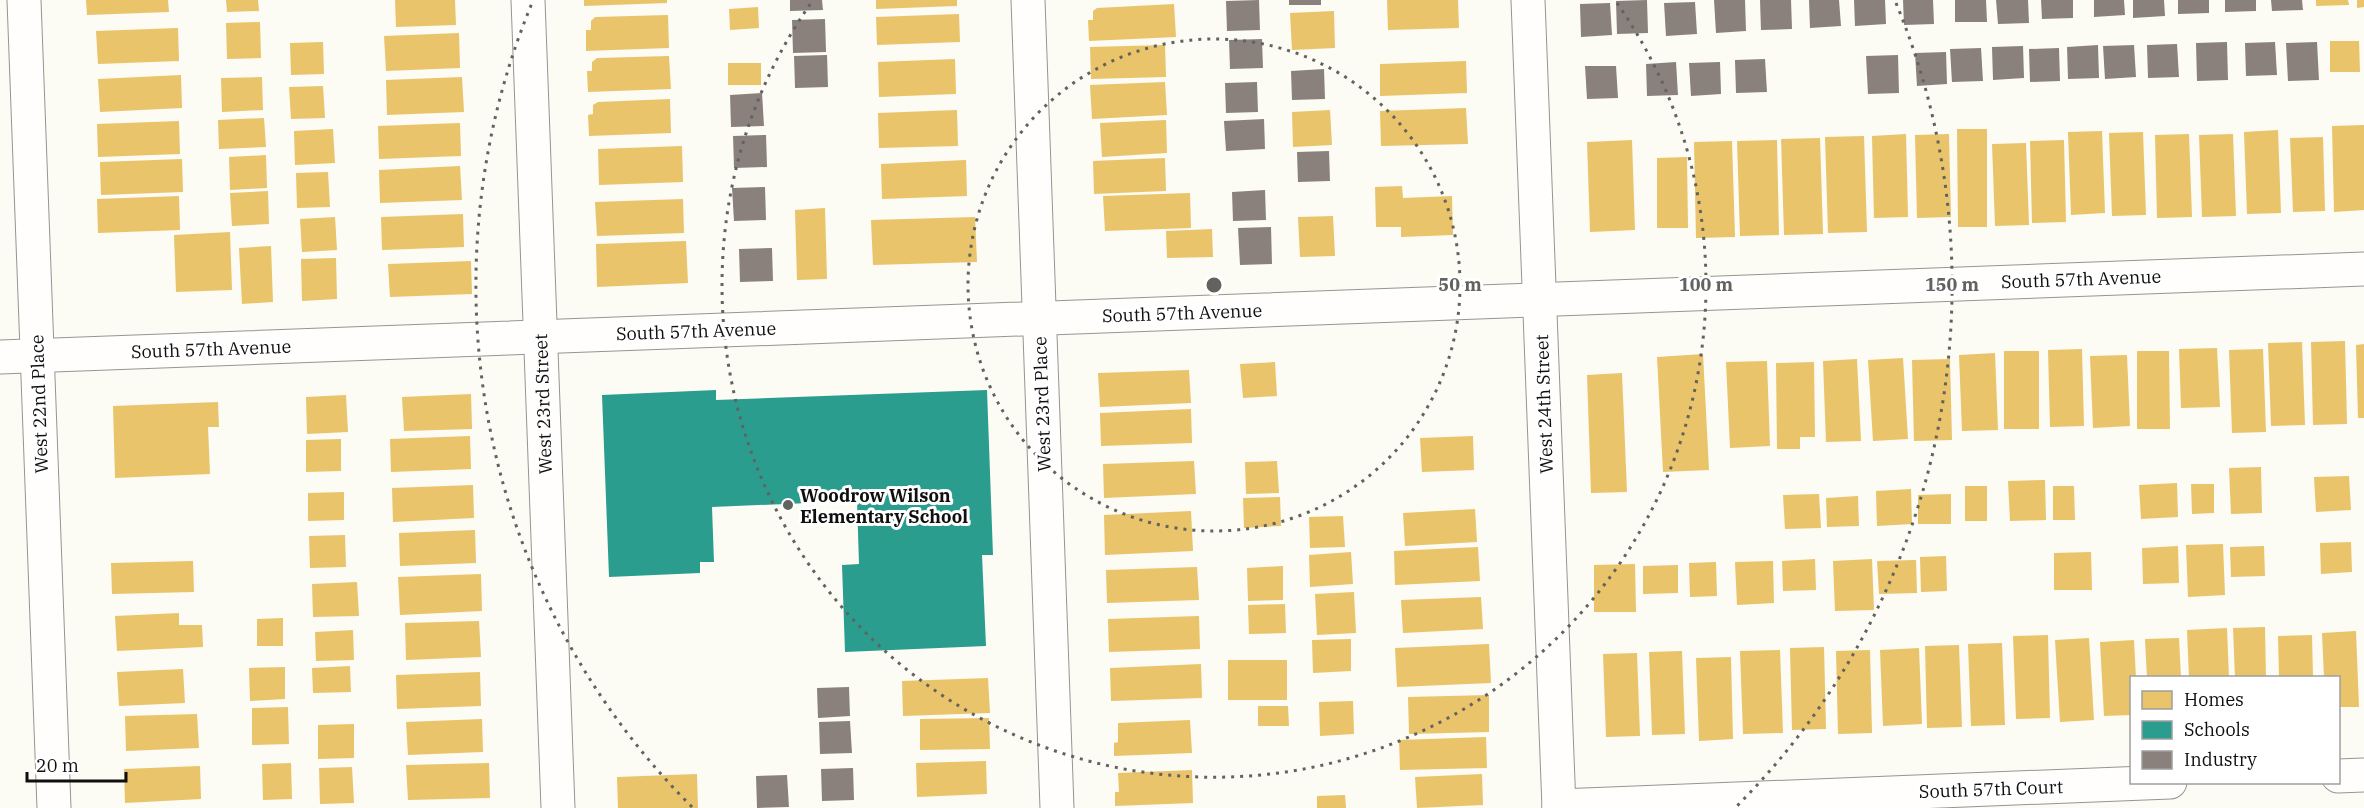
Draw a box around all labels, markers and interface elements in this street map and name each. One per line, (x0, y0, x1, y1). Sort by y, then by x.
street label: South 57th Avenue (2001, 265, 2161, 293)
text: 50 m (1438, 273, 1482, 296)
text: 100 m (1679, 273, 1734, 296)
text: 150 m (1925, 273, 1980, 296)
centre of rings (1204, 275, 1224, 295)
street label: South 57th Avenue (1102, 299, 1262, 327)
street label: South 57th Avenue (616, 317, 776, 345)
street label: West 23rd Street (529, 333, 557, 475)
street label: West 22nd Place (25, 334, 53, 474)
street label: West 24th Street (1530, 334, 1558, 474)
street label: South 57th Avenue (131, 335, 291, 363)
street label: West 23rd Place (1028, 336, 1056, 472)
place label: Woodrow Wilson Elementary School (800, 484, 968, 528)
marker: Woodrow Wilson Elementary School (781, 498, 795, 512)
legend (2130, 676, 2340, 784)
text: Homes (2184, 688, 2244, 711)
text: Schools (2184, 718, 2250, 741)
scale bar (27, 745, 126, 783)
text: Industry (2184, 748, 2257, 771)
text: 20 m (36, 754, 79, 777)
street label: South 57th Court (1918, 775, 2064, 803)

